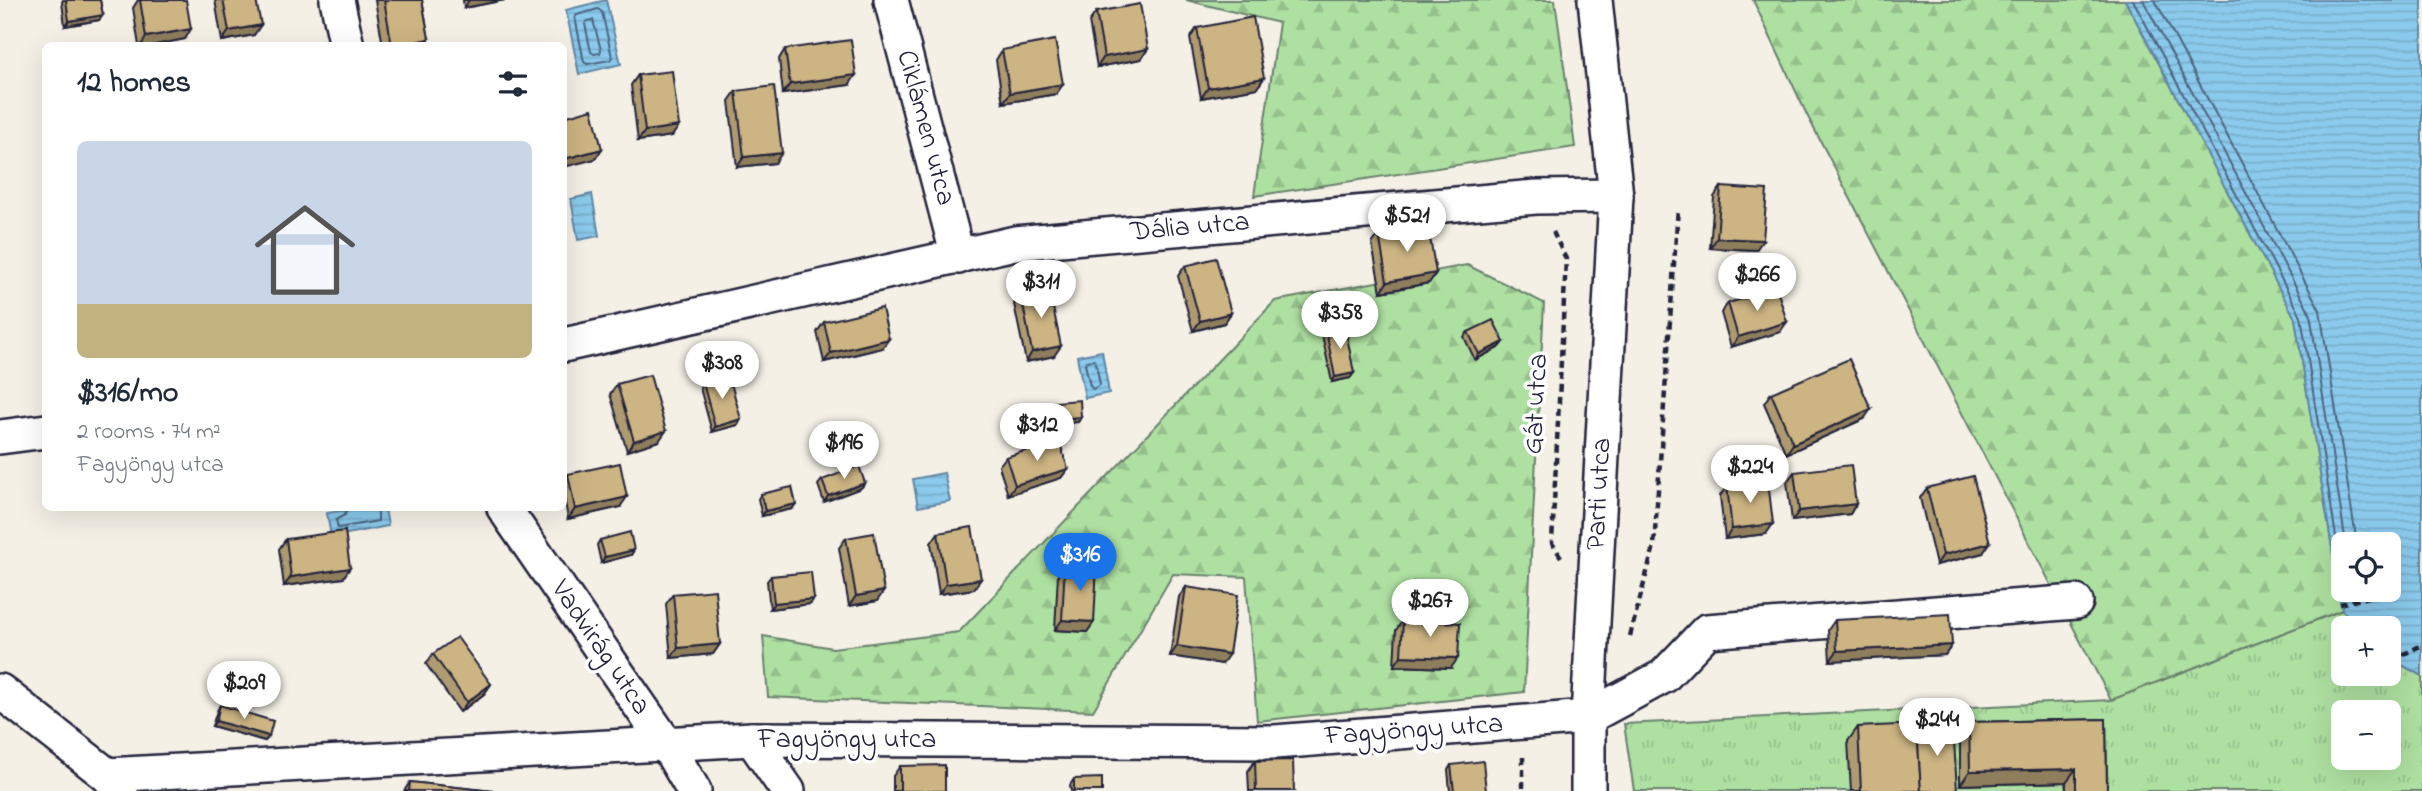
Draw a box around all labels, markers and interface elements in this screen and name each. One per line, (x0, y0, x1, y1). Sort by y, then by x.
street label: Ciklámen utca (885, 46, 965, 210)
text: 12 homes (77, 62, 191, 106)
icon: filters (494, 65, 532, 103)
icon: home (242, 187, 368, 313)
pin: $521 (1366, 194, 1448, 254)
text: $521 (1384, 200, 1430, 233)
street label: Dália utca (1128, 202, 1251, 254)
pin: $266 (1716, 254, 1798, 313)
text: $266 (1734, 259, 1780, 292)
pin: $311 (1000, 260, 1082, 320)
text: $311 (1022, 266, 1060, 299)
pin: $358 (1299, 292, 1381, 351)
text: $358 (1317, 297, 1363, 330)
pin: $308 (681, 342, 763, 401)
text: $308 (701, 347, 743, 380)
street label: Gát utca (1514, 352, 1560, 456)
text: $316/mo (77, 372, 178, 416)
pin: $312 (996, 404, 1078, 463)
text: $312 (1016, 409, 1058, 442)
text: 2 rooms · 74 m² (77, 416, 221, 449)
pin: $196 (803, 421, 885, 481)
text: $196 (825, 427, 863, 460)
street label: Parti utca (1577, 437, 1623, 551)
pin: $224 (1709, 446, 1791, 505)
text: Fagyöngy utca (77, 449, 224, 482)
text: $224 (1727, 451, 1773, 484)
map controls (2331, 532, 2401, 770)
button: locate (2331, 532, 2401, 602)
pin: $316 (1039, 534, 1121, 593)
text: $316 (1060, 539, 1100, 572)
street label: Vadvirág utca (539, 571, 660, 724)
pin: $267 (1389, 580, 1471, 639)
text: $267 (1408, 585, 1452, 618)
button: + (2331, 616, 2401, 686)
pin: $209 (203, 662, 285, 721)
text: $209 (223, 667, 265, 700)
pin: $244 (1896, 698, 1978, 758)
button: − (2331, 700, 2401, 770)
street label: Fagyöngy utca (1322, 704, 1505, 758)
text: $244 (1915, 704, 1959, 737)
street label: Fagyöngy utca (757, 720, 936, 761)

